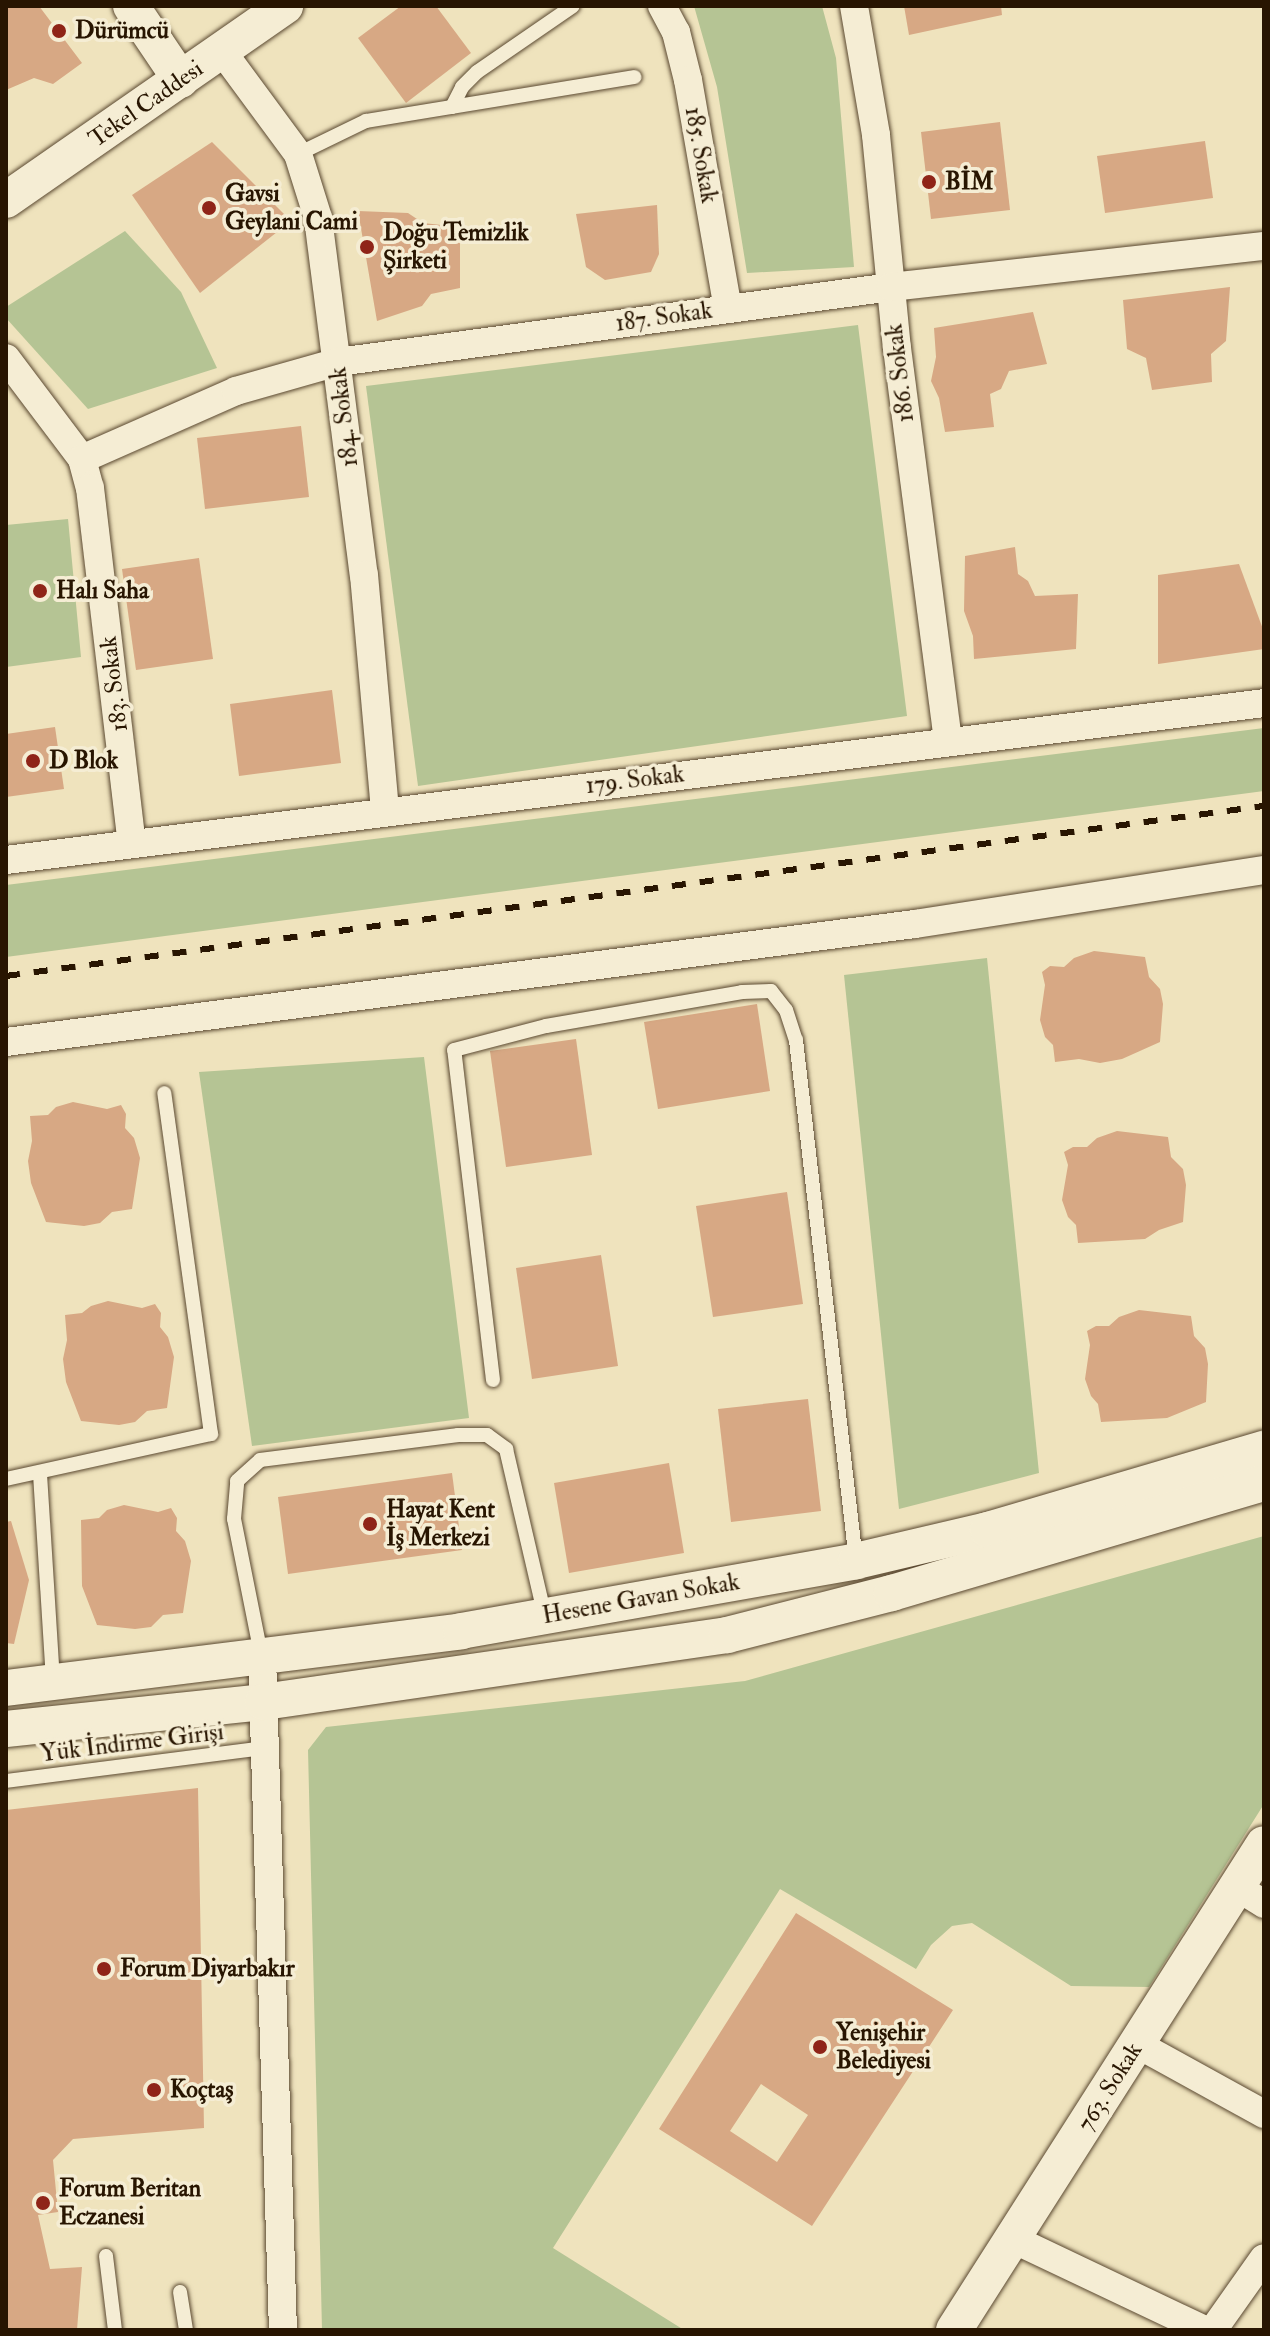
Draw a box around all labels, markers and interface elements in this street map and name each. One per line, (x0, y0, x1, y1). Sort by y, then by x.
place label: Dürümcü (75, 17, 169, 45)
marker: Dürümcü (50, 22, 68, 40)
street label: Tekel Caddesi (83, 54, 209, 154)
street label: 185. Sokak (678, 105, 724, 205)
place label: BİM (945, 168, 994, 196)
marker: BİM (920, 173, 938, 191)
place label: Gavsi Geylani Cami (225, 180, 358, 236)
marker: Gavsi Geylani Cami (200, 199, 218, 217)
place label: Doğu Temizlik Şirketi (383, 219, 529, 275)
marker: Doğu Temizlik Şirketi (358, 238, 376, 256)
street label: 187. Sokak (614, 296, 714, 338)
street label: 186. Sokak (880, 322, 920, 424)
street label: 184. Sokak (324, 365, 364, 469)
place label: Halı Saha (56, 577, 149, 605)
marker: Halı Saha (31, 582, 49, 600)
street label: 183. Sokak (94, 635, 134, 733)
place label: D Blok (49, 747, 118, 775)
marker: D Blok (24, 752, 42, 770)
street label: 179. Sokak (584, 760, 686, 800)
place label: Hayat Kent İş Merkezi (386, 1496, 495, 1552)
marker: Hayat Kent İş Merkezi (361, 1515, 379, 1533)
street label: Hesene Gavan Sokak (540, 1567, 742, 1631)
street label: Yük İndirme Girişi (39, 1717, 225, 1769)
place label: Forum Diyarbakır (120, 1955, 295, 1983)
marker: Forum Diyarbakır (95, 1960, 113, 1978)
place label: Yenişehir Belediyesi (836, 2019, 931, 2075)
street label: 763. Sokak (1071, 2037, 1149, 2137)
marker: Yenişehir Belediyesi (811, 2038, 829, 2056)
place label: Koçtaş (170, 2076, 233, 2104)
marker: Koçtaş (145, 2081, 163, 2099)
place label: Forum Beritan Eczanesi (59, 2175, 201, 2231)
marker: Forum Beritan Eczanesi (34, 2194, 52, 2212)

